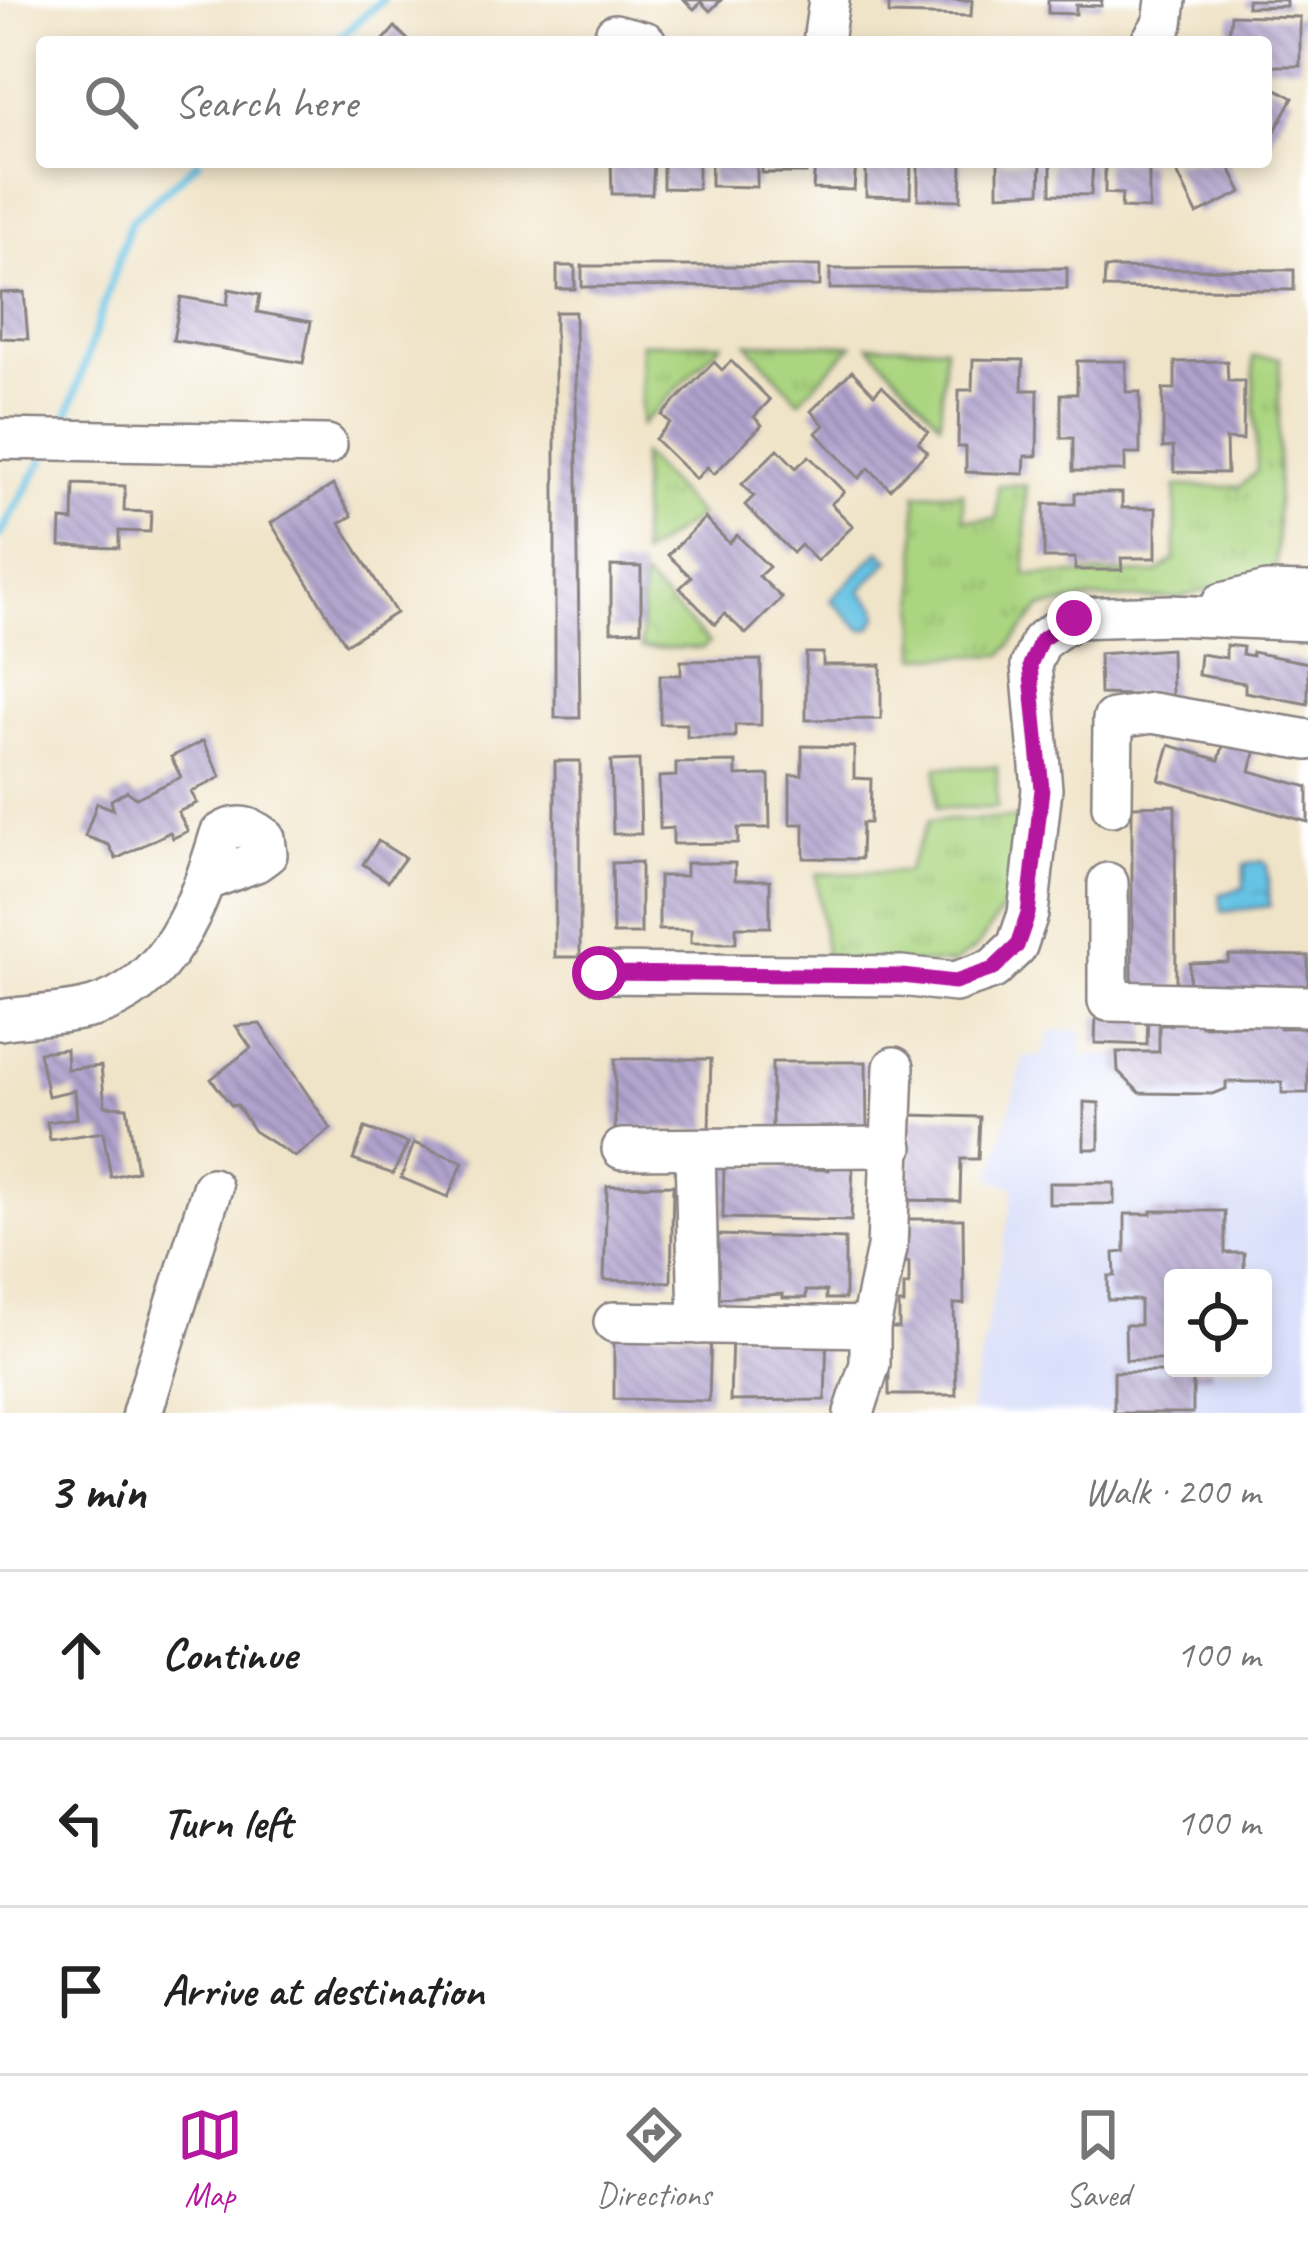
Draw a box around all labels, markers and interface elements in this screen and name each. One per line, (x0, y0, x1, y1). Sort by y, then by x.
search box (36, 36, 1272, 168)
icon: search (78, 69, 144, 135)
text: Search here (174, 74, 357, 131)
route end (1047, 591, 1101, 645)
route start (572, 946, 626, 1000)
map controls (1164, 1269, 1272, 1377)
button: locate (1164, 1269, 1272, 1377)
text: 3 min (48, 1459, 146, 1523)
text: Walk · 200 m (1084, 1467, 1260, 1516)
icon: ahead (48, 1622, 114, 1688)
text: Continue (162, 1626, 296, 1683)
text: 100 m (1176, 1630, 1260, 1679)
icon: left (48, 1790, 114, 1856)
text: Turn left (162, 1794, 292, 1851)
text: 100 m (1176, 1798, 1260, 1847)
icon: arrive (48, 1958, 114, 2024)
text: Arrive at destination (162, 1962, 484, 2019)
tab: Map (177, 2102, 243, 2216)
tab: Directions (597, 2102, 711, 2216)
tab: Saved (1065, 2102, 1131, 2216)

